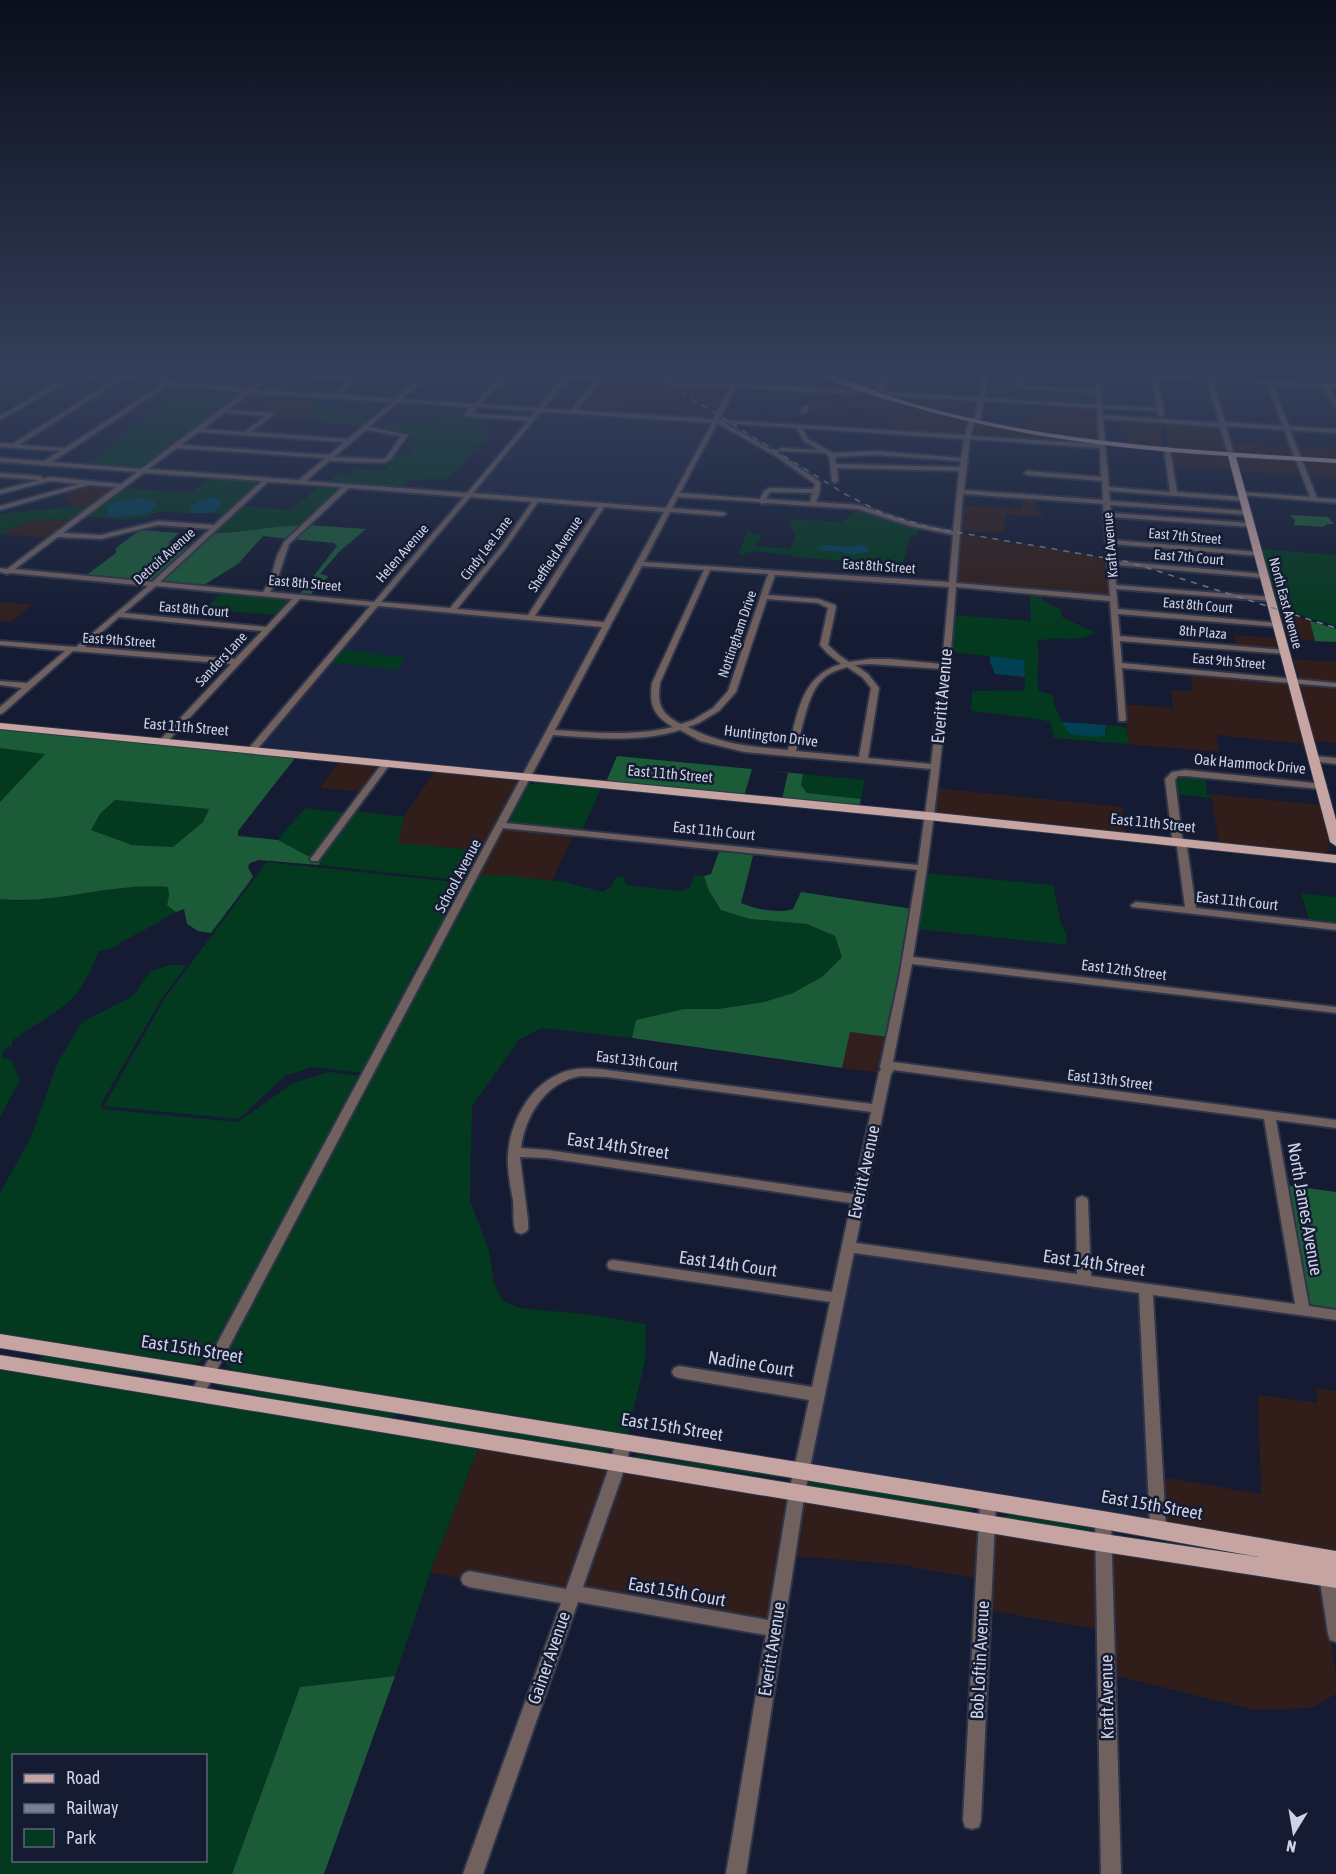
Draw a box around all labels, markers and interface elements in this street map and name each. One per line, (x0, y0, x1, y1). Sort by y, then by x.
street label: Kraft Avenue (1099, 512, 1121, 578)
street label: Cindy Lee Lane (457, 513, 515, 583)
street label: Sheffield Avenue (525, 513, 585, 595)
street label: Helen Avenue (372, 521, 432, 585)
street label: Detroit Avenue (130, 524, 198, 588)
street label: East 7th Street (1148, 525, 1222, 547)
street label: East 7th Court (1153, 546, 1225, 568)
street label: East 8th Street (842, 555, 916, 577)
street label: North East Avenue (1266, 556, 1306, 650)
street label: East 8th Street (268, 572, 342, 594)
street label: Nottingham Drive (715, 588, 759, 680)
street label: East 8th Court (1162, 594, 1234, 616)
street label: East 8th Court (158, 598, 230, 620)
street label: 8th Plaza (1178, 622, 1228, 642)
street label: East 9th Street (82, 629, 156, 651)
street label: Sanders Lane (192, 629, 250, 689)
street label: Everitt Avenue (927, 648, 956, 744)
street label: East 9th Street (1192, 650, 1266, 672)
street label: East 11th Street (143, 714, 229, 739)
street label: Huntington Drive (723, 721, 819, 750)
street label: Oak Hammock Drive (1193, 750, 1307, 777)
street label: East 11th Street (627, 761, 713, 786)
street label: East 11th Street (1110, 810, 1197, 835)
street label: East 11th Court (672, 818, 756, 843)
street label: School Avenue (431, 836, 484, 915)
street label: East 11th Court (1195, 888, 1279, 913)
street label: East 12th Street (1080, 956, 1168, 983)
street label: East 13th Court (595, 1047, 679, 1074)
street label: East 13th Street (1066, 1066, 1154, 1093)
street label: Everitt Avenue (843, 1123, 884, 1221)
street label: East 14th Street (566, 1128, 670, 1163)
street label: North James Avenue (1283, 1141, 1328, 1277)
street label: East 14th Street (1042, 1245, 1146, 1280)
street label: East 14th Court (678, 1246, 779, 1281)
street label: East 15th Street (140, 1330, 245, 1367)
street label: Nadine Court (707, 1346, 795, 1381)
street label: East 15th Street (620, 1408, 725, 1445)
street label: East 15th Street (1100, 1485, 1205, 1524)
street label: East 15th Court (627, 1573, 728, 1610)
street label: Everitt Avenue (754, 1600, 789, 1698)
street label: Bob Loftin Avenue (966, 1600, 993, 1720)
street label: Gainer Avenue (523, 1609, 574, 1707)
street label: Kraft Avenue (1095, 1655, 1118, 1739)
legend (12, 1754, 207, 1862)
text: Road (66, 1767, 100, 1788)
text: Railway (66, 1797, 118, 1818)
north arrow (1264, 1802, 1324, 1862)
text: Park (66, 1827, 96, 1848)
text: N (1285, 1837, 1297, 1856)

